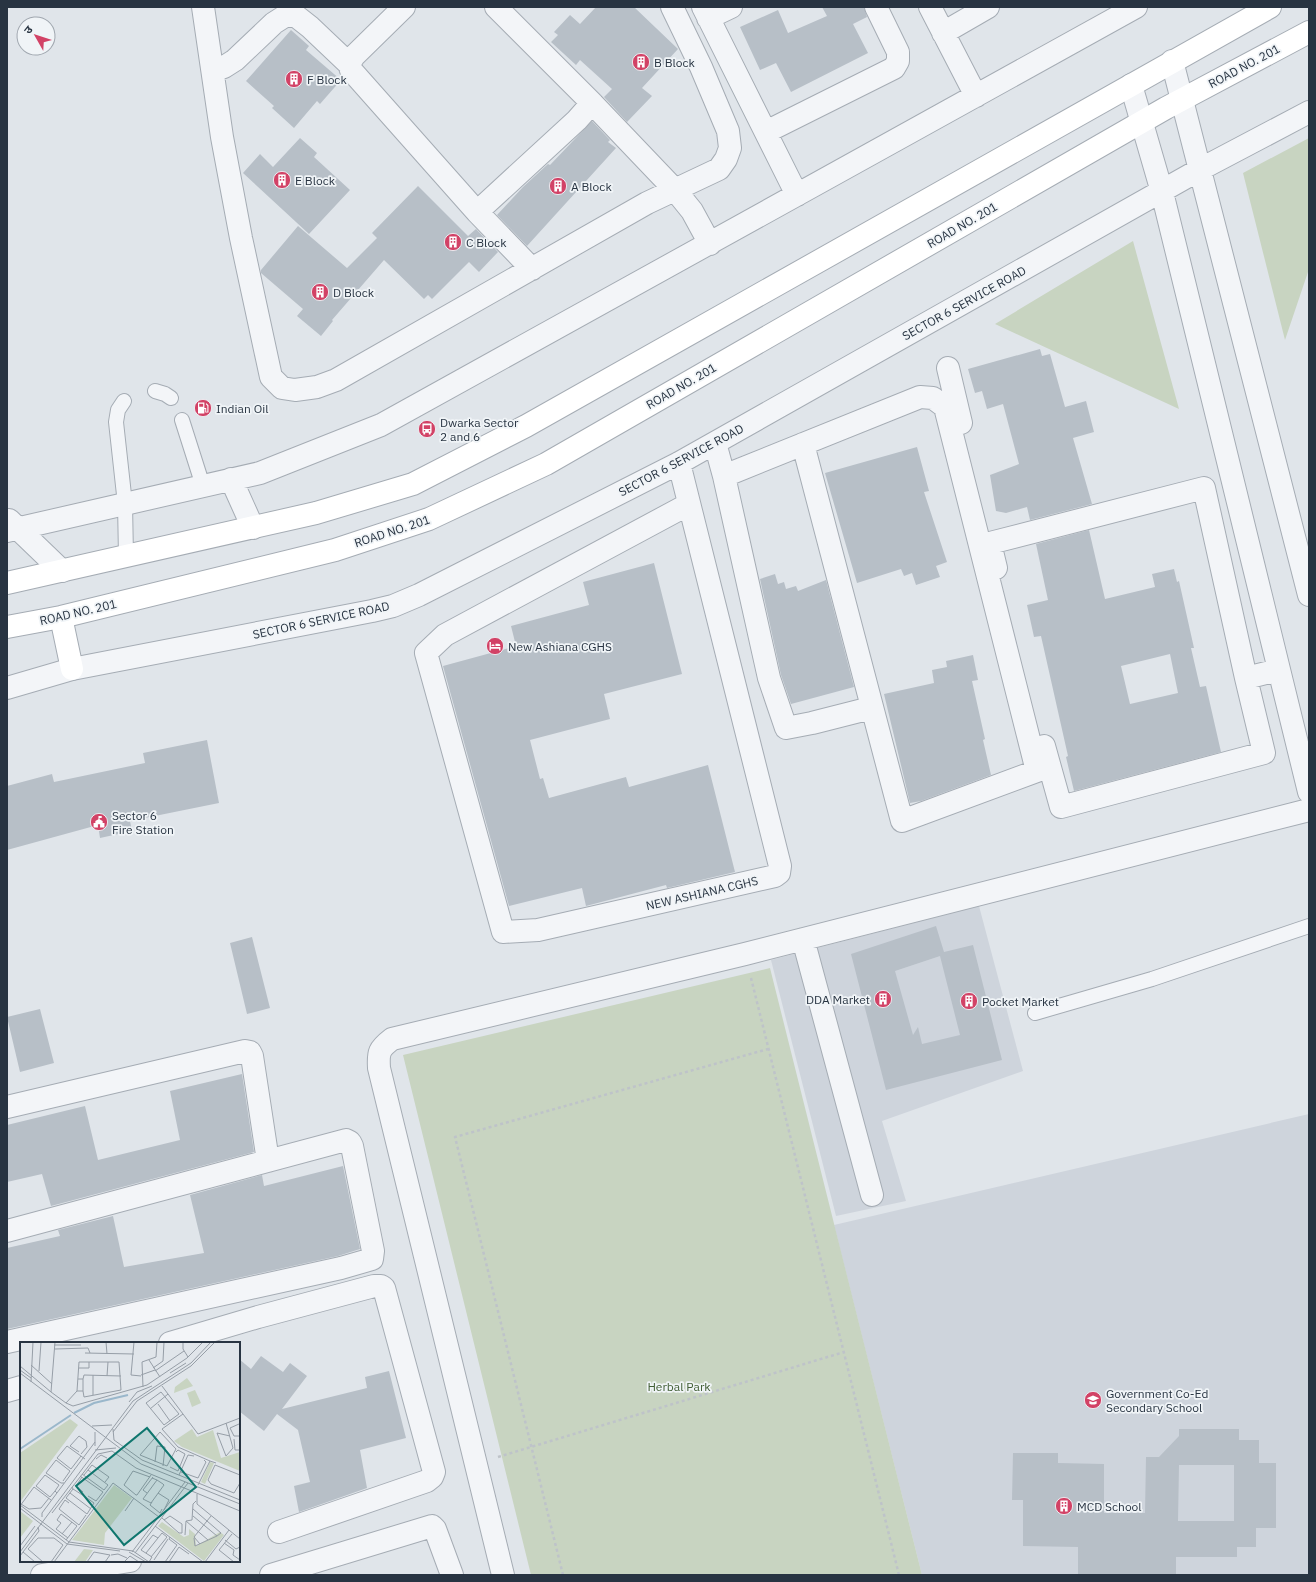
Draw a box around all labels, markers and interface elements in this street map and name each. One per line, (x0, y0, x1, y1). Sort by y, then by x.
north arrow (16, 16, 56, 56)
text: उ (21, 22, 36, 37)
street label: ROAD NO. 201 (1206, 41, 1282, 91)
building icon: B Block (631, 52, 651, 72)
place label: B Block (654, 55, 696, 70)
building icon: F Block (284, 69, 304, 89)
place label: F Block (307, 72, 347, 87)
building icon: E Block (272, 170, 292, 190)
place label: E Block (295, 173, 336, 188)
building icon: A Block (548, 176, 568, 196)
place label: A Block (571, 179, 612, 194)
street label: ROAD NO. 201 (924, 199, 1000, 251)
building icon: C Block (443, 232, 463, 252)
place label: C Block (466, 235, 507, 250)
street label: SECTOR 6 SERVICE ROAD (899, 263, 1029, 343)
building icon: D Block (310, 282, 330, 302)
place label: D Block (333, 285, 375, 300)
street label: ROAD NO. 201 (643, 360, 719, 412)
fuel station icon: Indian Oil (193, 398, 213, 418)
place label: Indian Oil (216, 401, 268, 416)
place label: Dwarka Sector 2 and 6 (440, 415, 519, 444)
bus stop icon: Dwarka Sector 2 and 6 (417, 419, 437, 439)
street label: SECTOR 6 SERVICE ROAD (616, 421, 746, 499)
street label: ROAD NO. 201 (352, 512, 432, 550)
street label: ROAD NO. 201 (38, 596, 118, 628)
street label: SECTOR 6 SERVICE ROAD (251, 598, 391, 642)
hotel icon: New Ashiana CGHS (485, 636, 505, 656)
place label: New Ashiana CGHS (508, 639, 612, 654)
place label: Sector 6 Fire Station (112, 808, 174, 837)
public building icon: Sector 6 Fire Station (89, 812, 109, 832)
street label: NEW ASHIANA CGHS (644, 873, 760, 913)
building icon: DDA Market (873, 989, 893, 1009)
building icon: Pocket Market (959, 991, 979, 1011)
place label: DDA Market (806, 992, 870, 1007)
place label: Pocket Market (982, 994, 1059, 1009)
inset map (20, 1342, 240, 1562)
park label: Herbal Park (647, 1379, 711, 1394)
place label: Government Co-Ed Secondary School (1106, 1386, 1208, 1415)
school or university icon: Government Co-Ed Secondary School (1083, 1390, 1103, 1410)
building icon: MCD School (1054, 1496, 1074, 1516)
place label: MCD School (1077, 1499, 1142, 1514)

